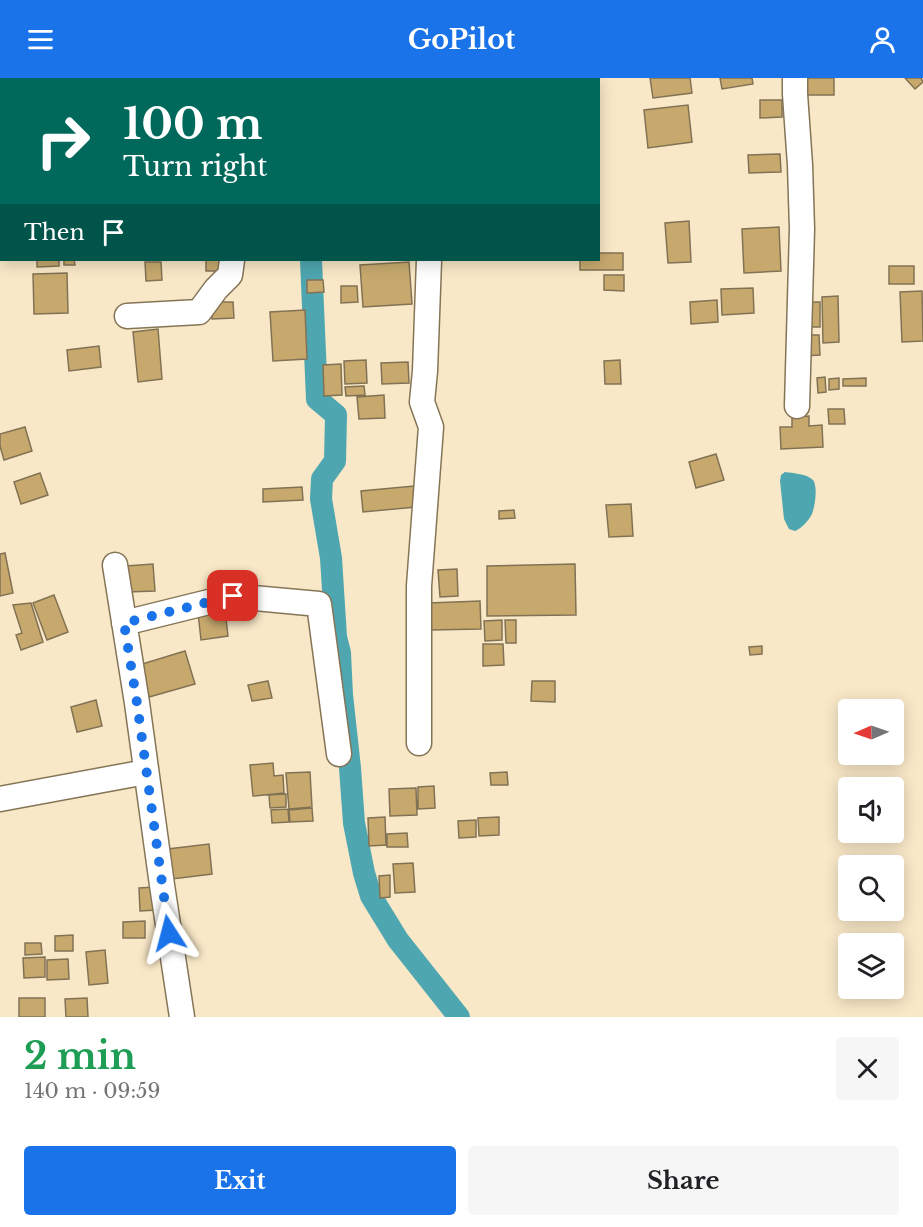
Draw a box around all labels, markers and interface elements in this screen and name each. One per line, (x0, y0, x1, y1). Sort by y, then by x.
icon: menu (24, 23, 57, 56)
text: GoPilot (408, 23, 515, 56)
icon: person (866, 23, 899, 56)
text: 100 m (123, 98, 262, 150)
icon: right (24, 102, 102, 180)
text: Turn right (123, 150, 267, 183)
icon: arrive (97, 216, 130, 249)
text: Then (24, 219, 85, 246)
pin (207, 570, 258, 621)
icon: arrive (216, 579, 249, 612)
north arrow (838, 699, 904, 765)
map controls (838, 699, 904, 999)
button: sound (838, 777, 904, 843)
button: search (838, 855, 904, 921)
position arrow (137, 901, 201, 965)
button: layers (838, 933, 904, 999)
text: 2 min (24, 1034, 136, 1079)
button: close (836, 1037, 899, 1100)
text: 140 m · 09:59 (24, 1079, 160, 1103)
button: Exit (24, 1146, 456, 1215)
button: Share (468, 1146, 899, 1215)

